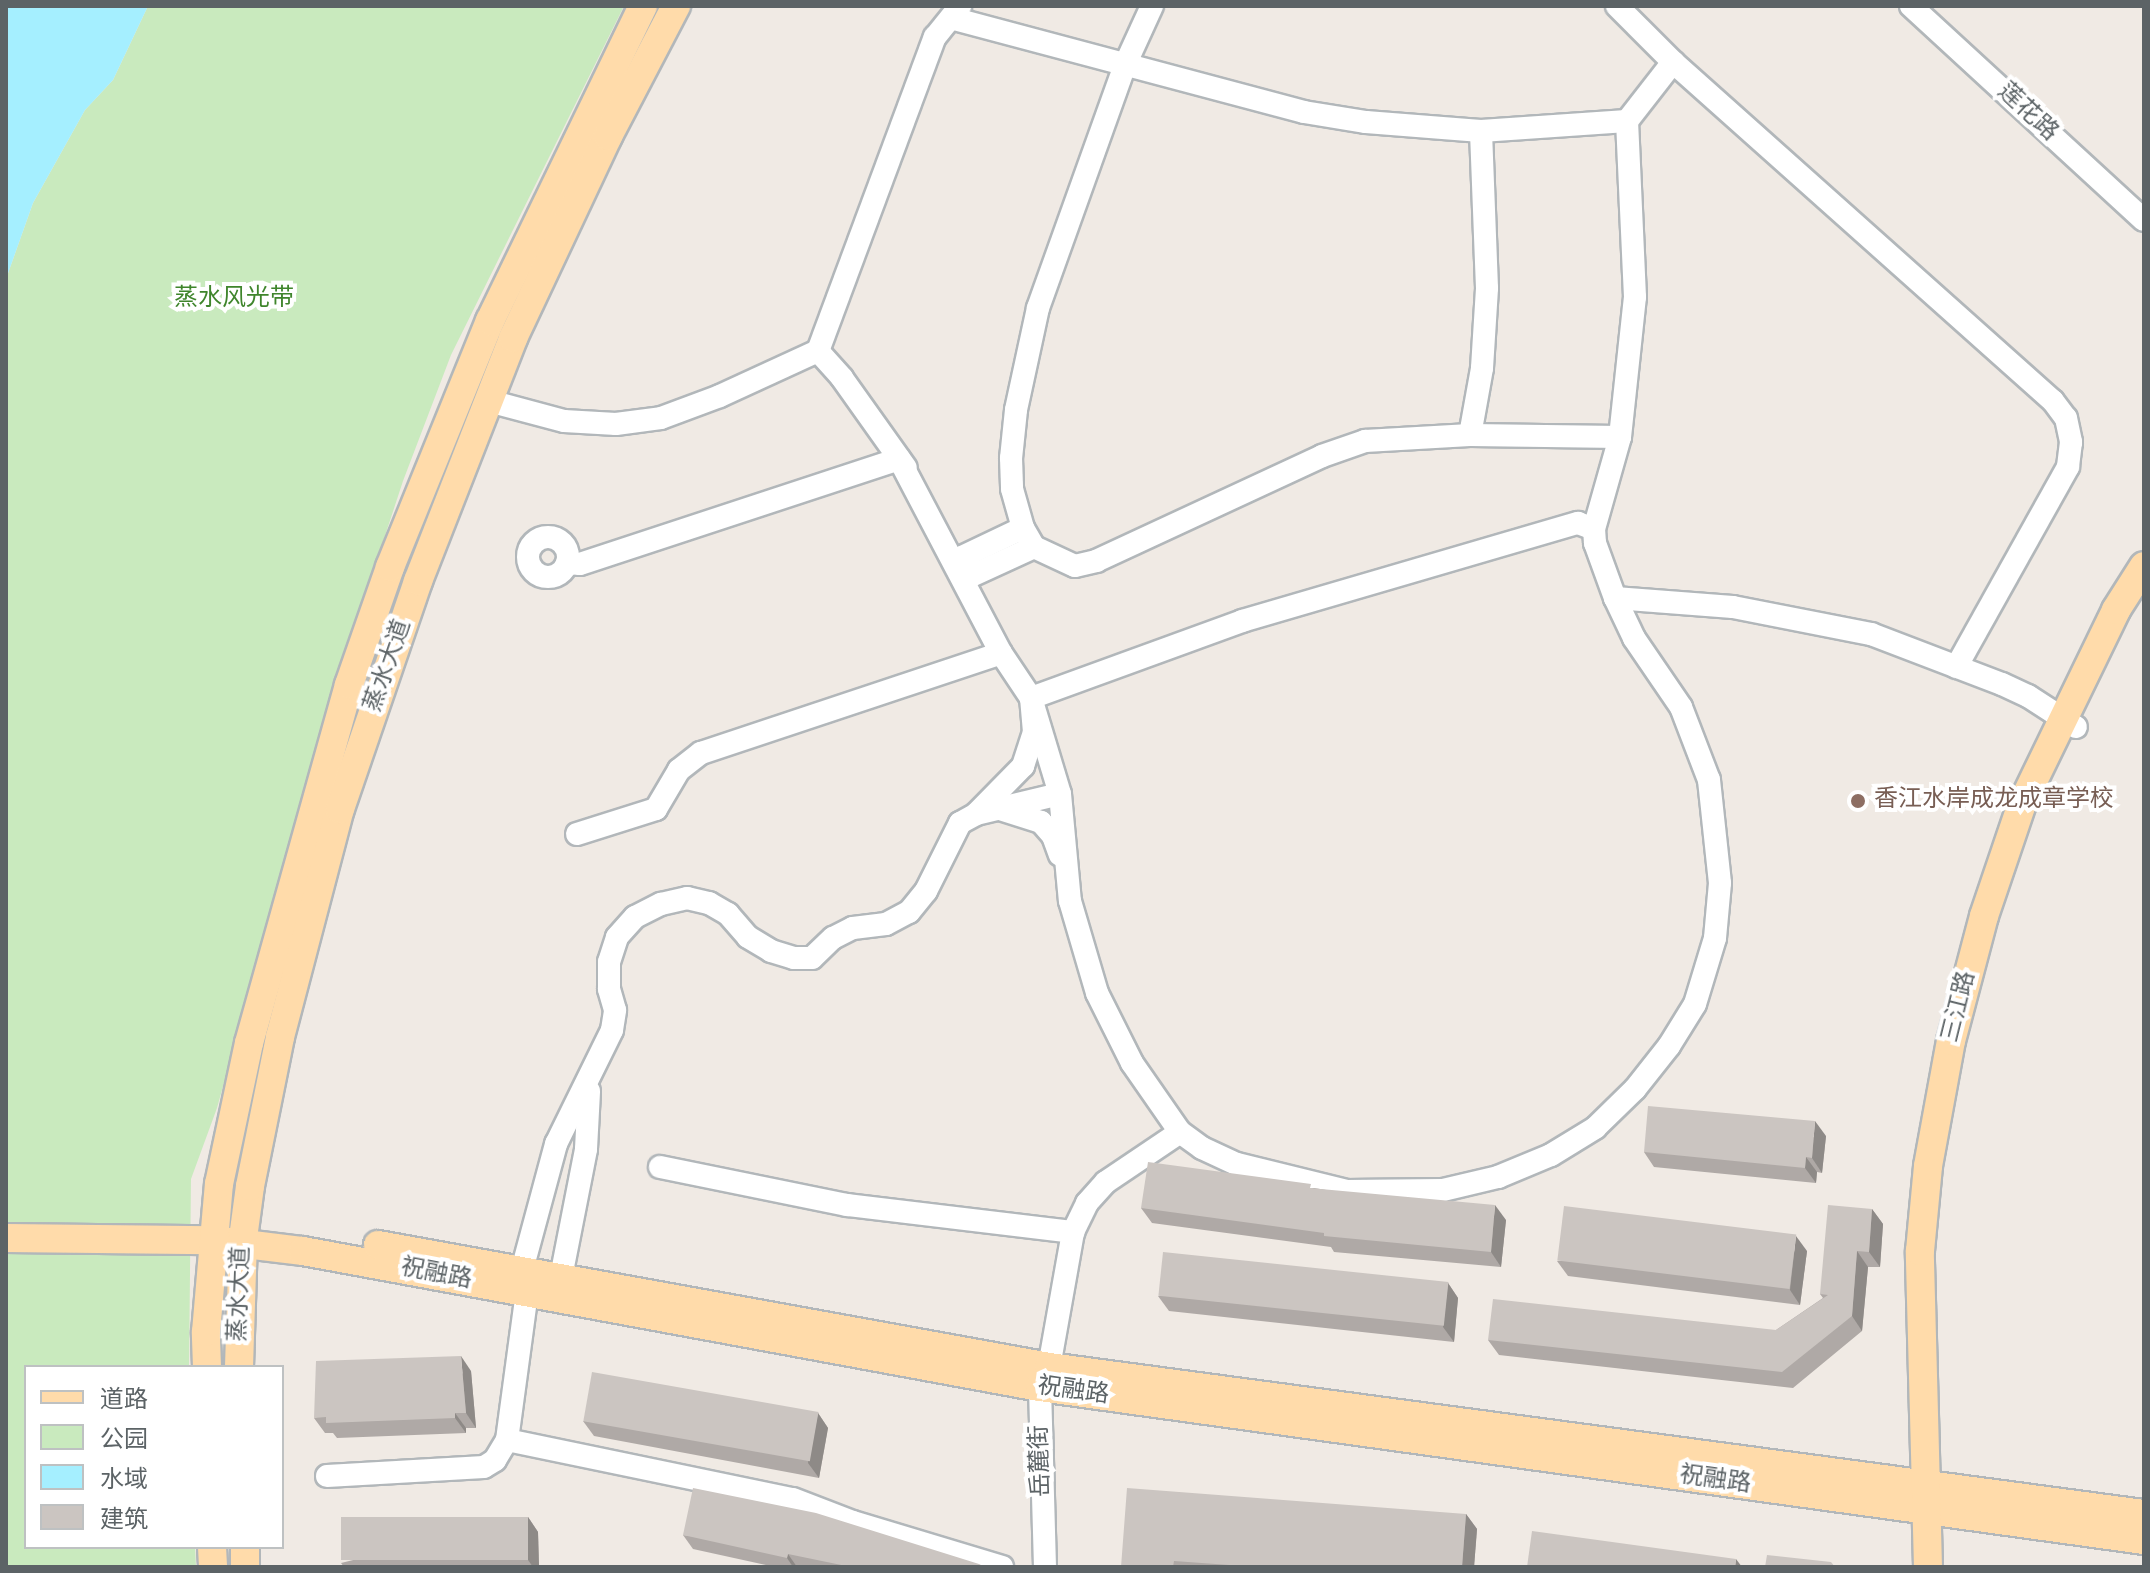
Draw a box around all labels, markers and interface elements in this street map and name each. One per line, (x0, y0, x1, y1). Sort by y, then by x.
street label: 莲花路 (1991, 78, 2063, 148)
park label: 蒸水风光带 (174, 286, 294, 314)
street label: 蒸水大道 (360, 616, 418, 716)
place label: 香江水岸成龙成章学校 (1874, 787, 2114, 815)
marker: 香江水岸成龙成章学校 (1849, 792, 1867, 810)
street label: 三江路 (1937, 969, 1983, 1045)
street label: 蒸水大道 (225, 1246, 257, 1342)
street label: 祝融路 (398, 1254, 474, 1296)
legend (24, 1365, 284, 1549)
street label: 祝融路 (1035, 1373, 1111, 1411)
text: 道路 (100, 1386, 148, 1416)
street label: 岳麓街 (1026, 1425, 1058, 1497)
text: 公园 (100, 1426, 148, 1456)
street label: 祝融路 (1677, 1462, 1753, 1500)
text: 水域 (100, 1466, 148, 1496)
text: 建筑 (100, 1506, 148, 1536)

